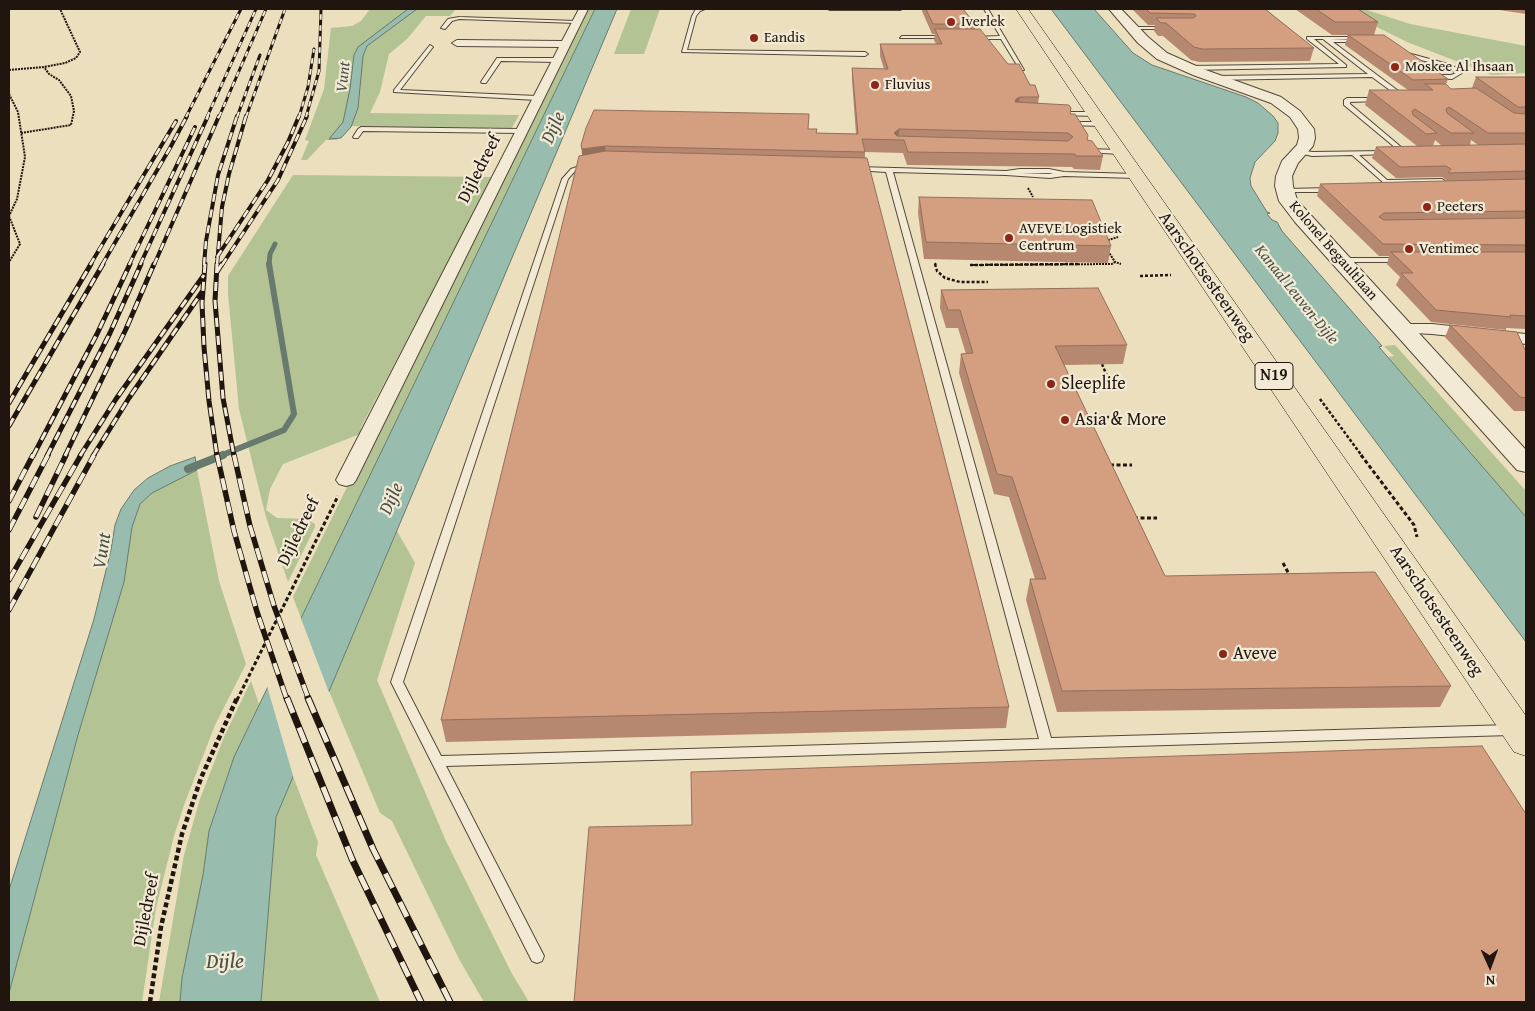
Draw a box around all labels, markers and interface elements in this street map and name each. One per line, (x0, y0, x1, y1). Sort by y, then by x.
place label: Iverlek (961, 13, 1005, 31)
marker: Iverlek (945, 16, 957, 28)
place label: Eandis (764, 29, 805, 47)
marker: Eandis (748, 32, 760, 44)
place label: Moskee Al Ihsaan (1405, 58, 1514, 76)
water label: Vunt (333, 61, 355, 93)
marker: Moskee Al Ihsaan (1389, 61, 1401, 73)
place label: Fluvius (885, 76, 930, 94)
marker: Fluvius (869, 79, 881, 91)
water label: Dijle (537, 108, 571, 148)
street label: Dijledreef (454, 131, 506, 207)
street label: Kolonel Begaultlaan (1285, 198, 1381, 304)
place label: Peeters (1437, 198, 1484, 216)
marker: Peeters (1421, 201, 1433, 213)
street label: Aarschotsesteenweg (1153, 208, 1259, 346)
place label: AVEVE Logistiek Centrum (1019, 220, 1122, 255)
marker: AVEVE Logistiek Centrum (1003, 232, 1015, 244)
place label: Ventimec (1419, 240, 1479, 258)
water label: Kanaal Leuven-Dijle (1250, 241, 1342, 349)
marker: Ventimec (1403, 243, 1415, 255)
road number: N19 (1255, 362, 1293, 390)
place label: Sleeplife (1061, 373, 1126, 395)
marker: Sleeplife (1045, 378, 1057, 390)
place label: Asia & More (1075, 409, 1166, 431)
marker: Asia & More (1059, 414, 1071, 426)
water label: Dijle (375, 479, 409, 519)
street label: Dijledreef (273, 494, 325, 570)
water label: Vunt (89, 531, 117, 571)
street label: Aarschotsesteenweg (1384, 541, 1488, 681)
place label: Aveve (1233, 643, 1277, 665)
marker: Aveve (1217, 648, 1229, 660)
street label: Dijledreef (129, 872, 165, 948)
north arrow (1465, 941, 1515, 991)
water label: Dijle (206, 949, 244, 975)
text: N (1486, 971, 1496, 991)

